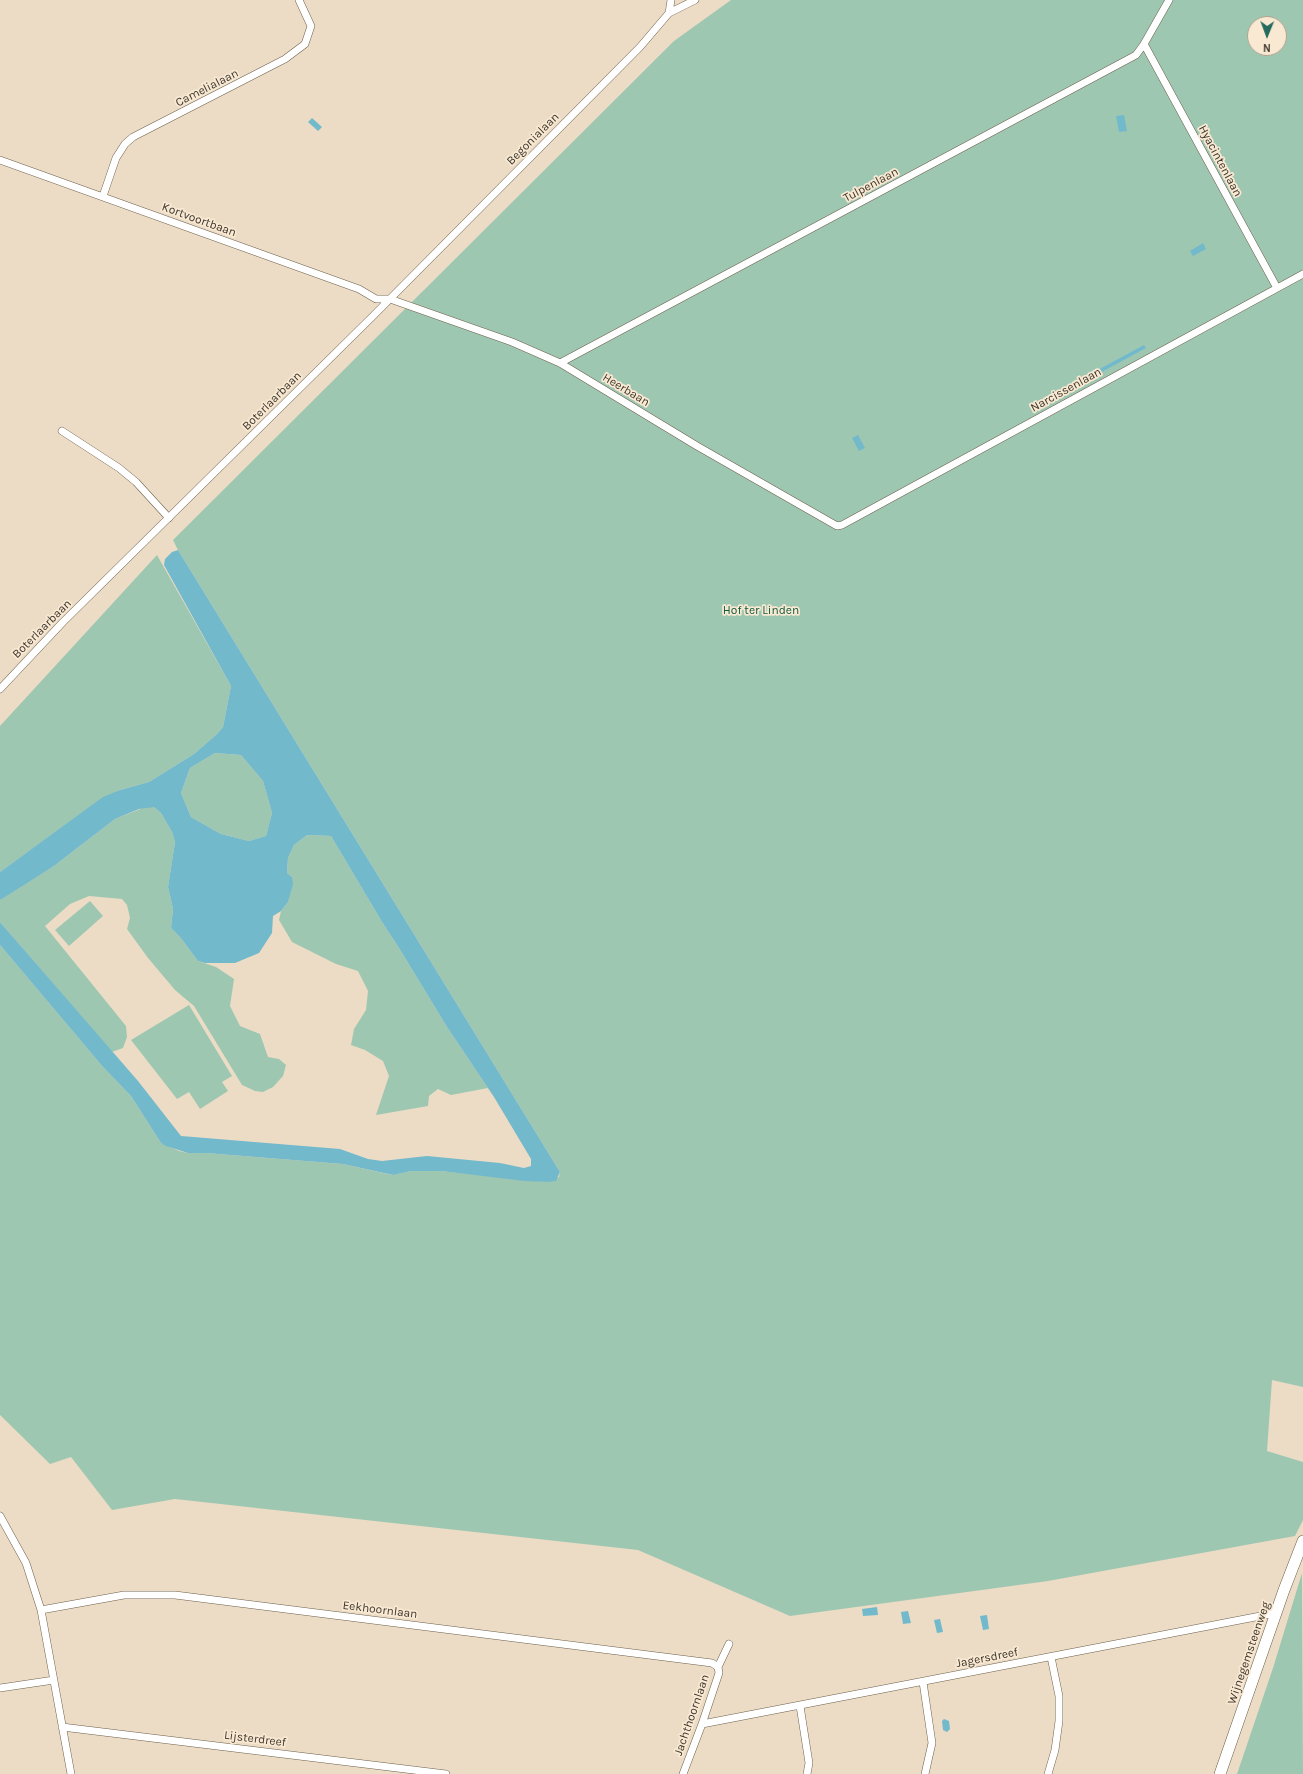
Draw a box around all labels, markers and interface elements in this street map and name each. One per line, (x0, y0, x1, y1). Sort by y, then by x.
north arrow (1247, 16, 1287, 56)
text: N (1263, 41, 1271, 54)
street label: Camelialaan (173, 66, 241, 110)
street label: Begonialaan (504, 110, 562, 168)
street label: Hyacintenlaan (1195, 123, 1245, 199)
street label: Tulpenlaan (841, 165, 901, 205)
street label: Kortvoortbaan (160, 200, 238, 240)
street label: Narcissenlaan (1028, 365, 1104, 415)
street label: Boterlaarbaan (240, 369, 304, 433)
street label: Heerbaan (600, 370, 652, 410)
street label: Boterlaarbaan (10, 597, 74, 661)
park label: Hof ter Linden (723, 604, 799, 618)
street label: Eekhoornlaan (342, 1598, 418, 1622)
street label: Wijnegemsteenweg (1225, 1600, 1273, 1706)
street label: Jagersdreef (955, 1645, 1019, 1671)
street label: Jachthoornlaan (671, 1672, 713, 1758)
street label: Lijsterdreef (223, 1728, 287, 1750)

